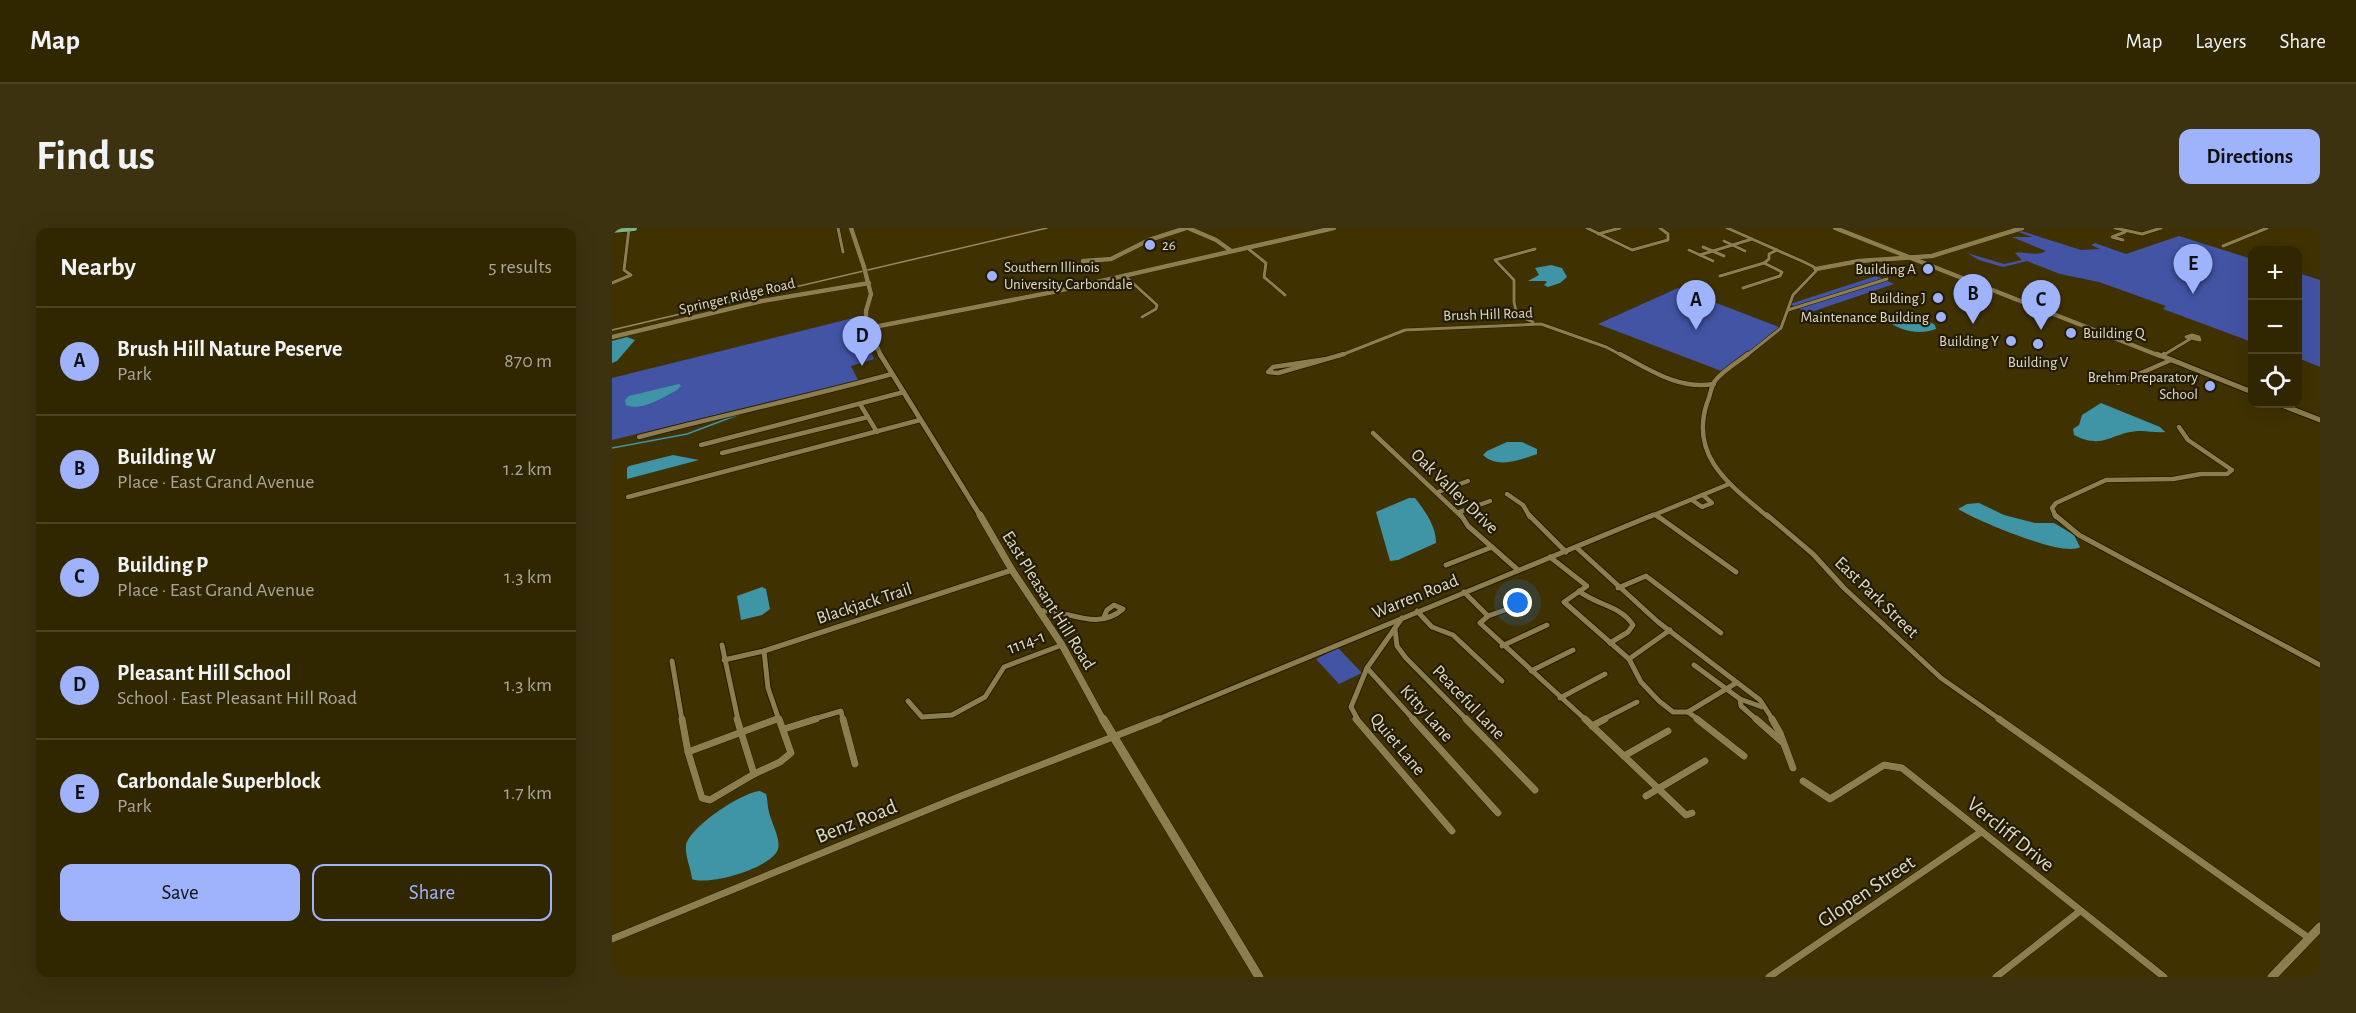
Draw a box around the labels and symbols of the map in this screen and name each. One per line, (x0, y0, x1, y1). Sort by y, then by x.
marker: 26 (1143, 238, 1157, 252)
place label: 26 (1162, 238, 1176, 253)
pin: E (2174, 244, 2212, 294)
place label: Southern Illinois University Carbondale (1004, 260, 1133, 292)
place label: Building A (1855, 262, 1916, 277)
marker: Building A (1921, 262, 1935, 276)
marker: Southern Illinois University Carbondale (985, 269, 999, 283)
pin: B (1954, 274, 1992, 324)
street label: Springer Ridge Road (678, 276, 797, 317)
pin: A (1676, 280, 1716, 330)
pin: C (2022, 280, 2060, 330)
place label: Building J (1869, 291, 1926, 306)
marker: Building J (1931, 291, 1945, 305)
street label: Brush Hill Road (1443, 305, 1533, 324)
place label: Maintenance Building (1801, 310, 1930, 325)
marker: Maintenance Building (1934, 310, 1948, 324)
pin: D (842, 316, 882, 366)
marker: Building Q (2064, 326, 2078, 340)
place label: Building Q (2083, 326, 2146, 341)
place label: Building Y (1939, 334, 1999, 349)
marker: Building Y (2004, 334, 2018, 348)
marker: Building V (2031, 337, 2045, 351)
place label: Building V (2008, 355, 2069, 370)
place label: Brehm Preparatory School (2088, 370, 2199, 402)
marker: Brehm Preparatory School (2203, 379, 2217, 393)
street label: Oak Valley Drive (1407, 446, 1501, 538)
street label: East Pleasant Hill Road (998, 528, 1098, 673)
street label: East Park Street (1831, 554, 1922, 642)
street label: Warren Road (1370, 571, 1461, 622)
street label: Blackjack Trail (814, 580, 914, 628)
your location (1503, 588, 1532, 617)
street label: 1114-1 (1005, 628, 1048, 658)
street label: Peaceful Lane (1429, 662, 1508, 743)
street label: Kitty Lane (1396, 682, 1456, 746)
street label: Quiet Lane (1366, 710, 1428, 779)
street label: Vercliff Drive (1963, 793, 2058, 876)
street label: Benz Road (813, 796, 900, 847)
street label: Glopen Street (1814, 851, 1919, 931)

